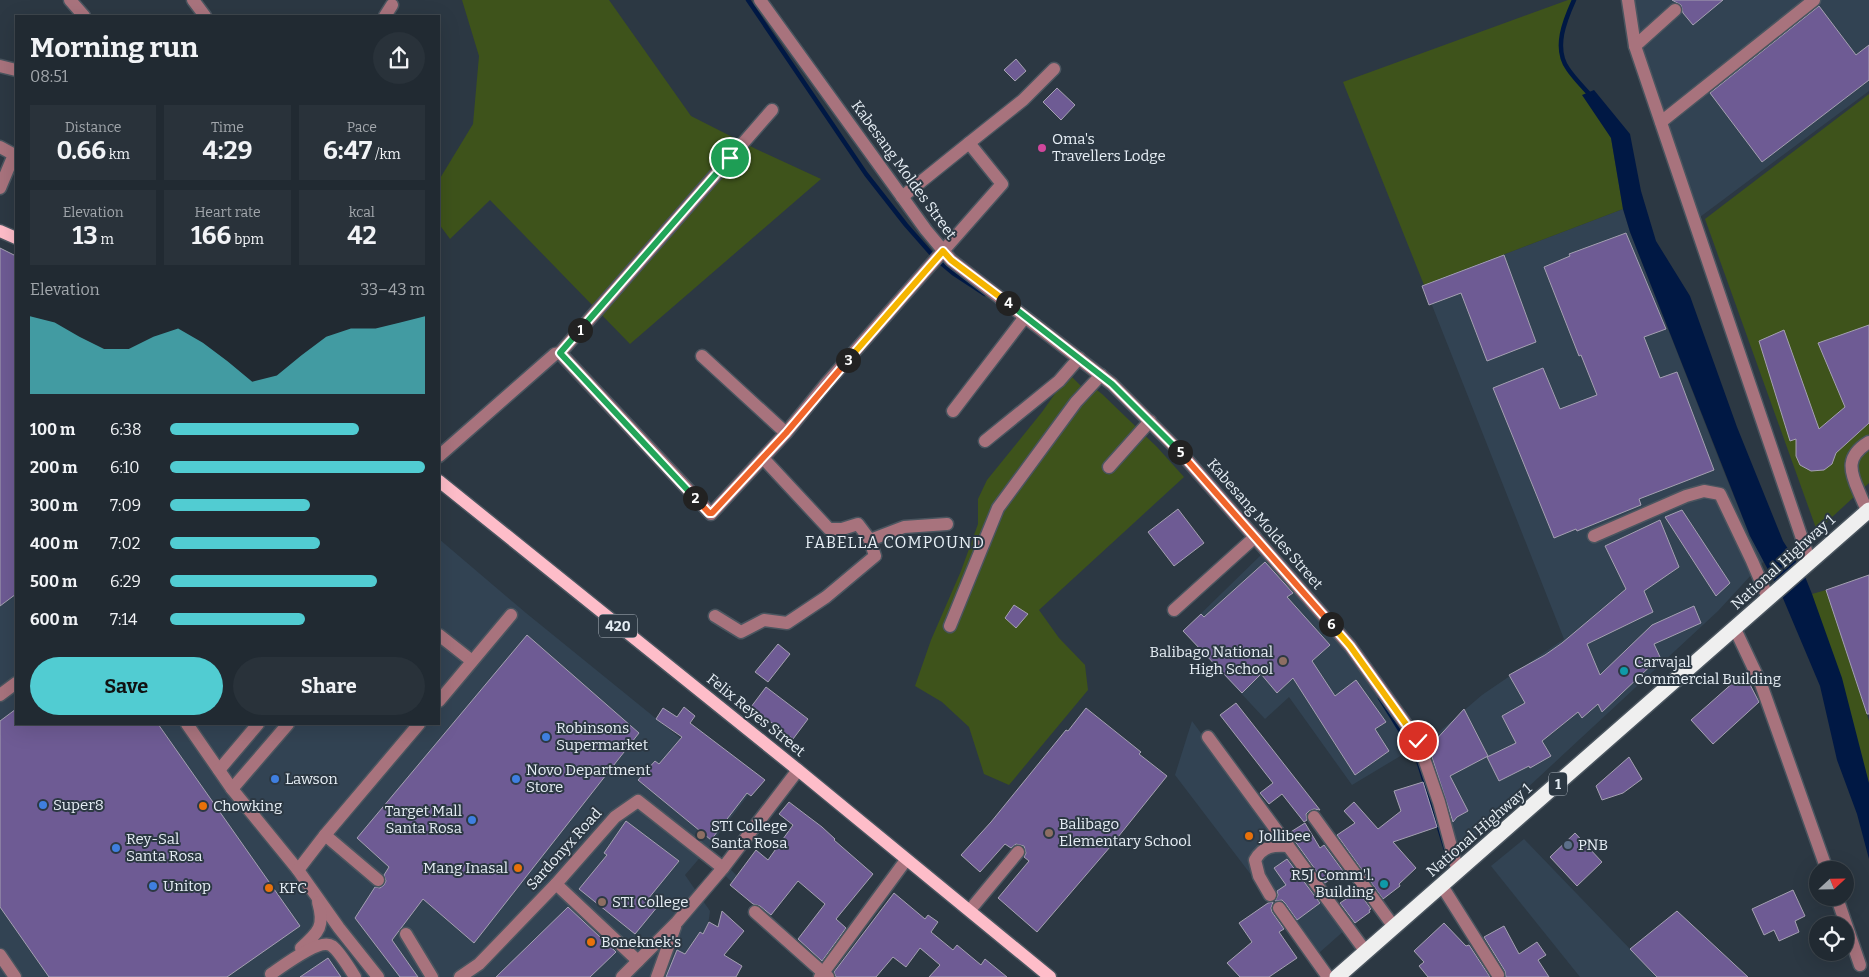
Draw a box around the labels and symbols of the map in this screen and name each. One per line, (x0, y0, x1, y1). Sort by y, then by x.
street label: Kabesang Moldes Street (848, 97, 961, 243)
place label: Oma's Travellers Lodge (1052, 130, 1166, 165)
pin (709, 137, 751, 179)
marker: Oma's Travellers Lodge (1036, 142, 1048, 154)
pin: 4 (996, 290, 1020, 316)
pin: 1 (568, 318, 592, 342)
pin: 3 (836, 348, 860, 372)
pin: 5 (1168, 440, 1192, 464)
street label: Kabesang Moldes Street (1203, 455, 1327, 593)
pin: 2 (682, 486, 708, 510)
street label: National Highway 1 (1727, 511, 1839, 613)
district label: FABELLA COMPOUND (805, 533, 985, 552)
pin: 6 (1318, 612, 1344, 636)
road number: 420 (599, 614, 637, 638)
place label: Balibago National High School (1150, 643, 1273, 678)
place label: Carvajal Commercial Building (1634, 653, 1781, 688)
marker: Balibago National High School (1277, 655, 1289, 667)
marker: Carvajal Commercial Building (1618, 665, 1630, 677)
street label: Felix Reyes Street (703, 670, 809, 761)
place label: Robinsons Supermarket (556, 719, 649, 754)
pin (1397, 720, 1439, 762)
marker: Robinsons Supermarket (540, 731, 552, 743)
place label: Novo Department Store (526, 761, 651, 796)
place label: Lawson (285, 770, 338, 788)
road number: 1 (1549, 772, 1567, 796)
marker: Lawson (269, 773, 281, 785)
marker: Novo Department Store (510, 773, 522, 785)
street label: National Highway 1 (1423, 779, 1535, 881)
place label: Super8 (53, 796, 104, 814)
place label: Chowking (213, 797, 282, 815)
marker: Super8 (37, 799, 49, 811)
marker: Chowking (197, 800, 209, 812)
place label: Target Mall Santa Rosa (385, 802, 462, 837)
street label: Sardonyx Road (522, 804, 606, 894)
marker: Target Mall Santa Rosa (466, 814, 478, 826)
place label: Balibago Elementary School (1059, 815, 1191, 850)
place label: STI College Santa Rosa (711, 817, 787, 852)
marker: Balibago Elementary School (1043, 827, 1055, 839)
place label: Jollibee (1258, 827, 1311, 845)
marker: STI College Santa Rosa (695, 829, 707, 841)
place label: Rey-Sal Santa Rosa (126, 830, 202, 865)
marker: Jollibee (1243, 830, 1255, 842)
place label: PNB (1578, 836, 1608, 854)
marker: PNB (1562, 839, 1574, 851)
marker: Rey-Sal Santa Rosa (110, 842, 122, 854)
place label: Mang Inasal (423, 859, 508, 877)
north arrow (1809, 861, 1854, 906)
marker: Mang Inasal (512, 862, 524, 874)
place label: R5J Comm'l. Building (1291, 866, 1374, 901)
place label: Unitop (163, 877, 211, 895)
marker: R5J Comm'l. Building (1378, 878, 1390, 890)
place label: KFC (279, 879, 307, 897)
marker: Unitop (147, 880, 159, 892)
marker: KFC (263, 882, 275, 894)
place label: STI College (612, 893, 688, 911)
marker: STI College (596, 896, 608, 908)
place label: Boneknek's (601, 933, 681, 951)
marker: Boneknek's (585, 936, 597, 948)

